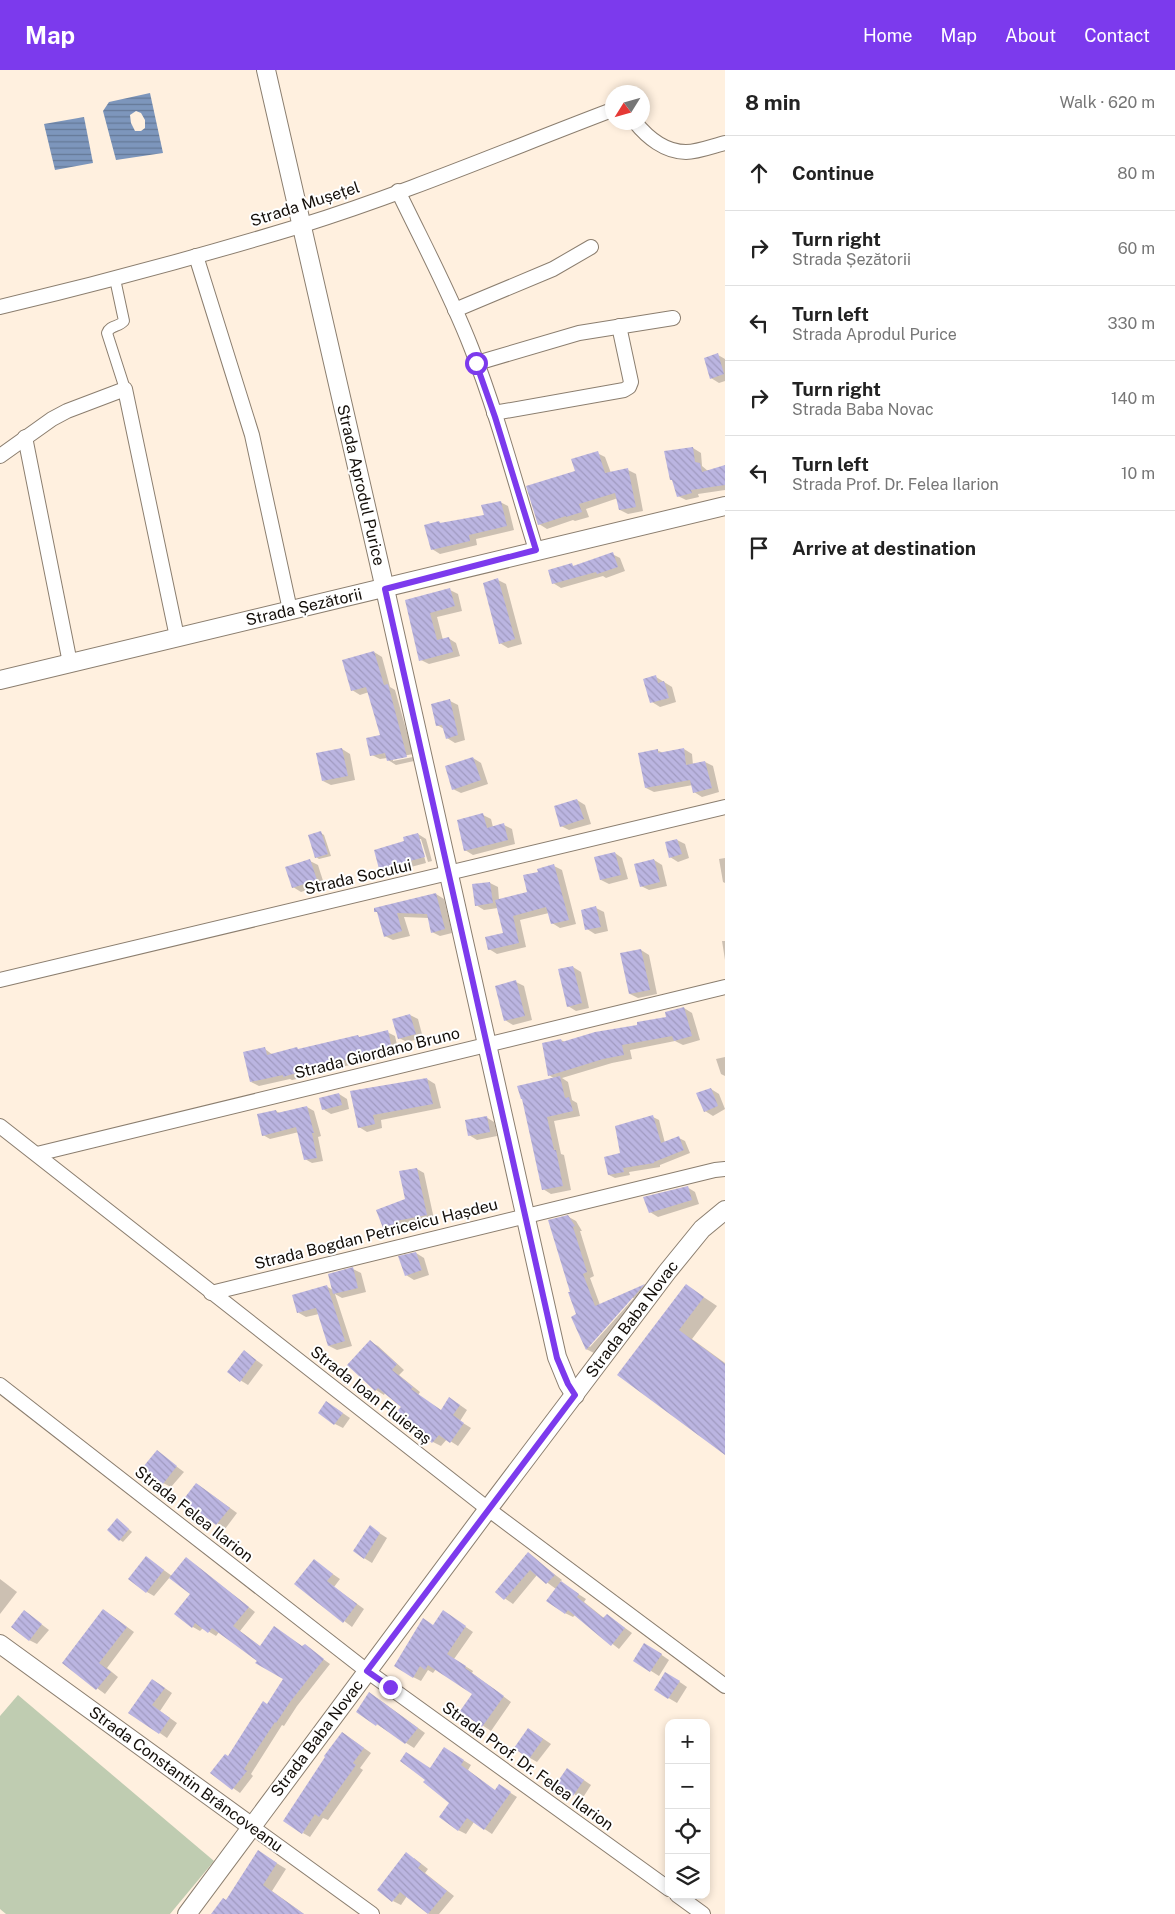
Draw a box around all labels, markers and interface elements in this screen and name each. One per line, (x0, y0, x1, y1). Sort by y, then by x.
text: Map (25, 21, 75, 49)
text: Home (863, 25, 913, 46)
text: Map (941, 25, 977, 46)
text: About (1005, 25, 1056, 46)
text: Contact (1084, 25, 1150, 46)
north arrow (605, 85, 650, 130)
text: 8 min (745, 90, 801, 115)
text: Walk · 620 m (1059, 93, 1155, 112)
icon: ahead (745, 159, 773, 187)
text: Continue (792, 162, 874, 184)
text: 80 m (1117, 164, 1155, 183)
street label: Strada Mușețel (248, 177, 362, 231)
text: Turn right (792, 228, 881, 250)
icon: right (745, 234, 773, 262)
text: 60 m (1118, 239, 1155, 258)
text: Strada Șezătorii (792, 250, 911, 269)
text: Turn left (792, 303, 869, 325)
icon: left (745, 309, 773, 337)
text: 330 m (1108, 314, 1155, 333)
text: Strada Aprodul Purice (792, 325, 957, 344)
route start (465, 352, 488, 375)
text: Turn right (792, 378, 881, 400)
icon: right (745, 384, 773, 412)
text: 140 m (1111, 389, 1155, 408)
text: Strada Baba Novac (792, 400, 934, 419)
street label: Strada Aprodul Purice (333, 403, 389, 567)
text: Turn left (792, 453, 869, 475)
icon: left (745, 459, 773, 487)
text: 10 m (1121, 464, 1155, 483)
text: Strada Prof. Dr. Felea Ilarion (792, 475, 999, 494)
icon: arrive (745, 534, 773, 562)
text: Arrive at destination (792, 537, 976, 559)
street label: Strada Șezătorii (244, 584, 364, 630)
street label: Strada Socului (303, 855, 413, 899)
street label: Strada Giordano Bruno (292, 1023, 462, 1083)
street label: Strada Bogdan Petriceicu Hașdeu (252, 1195, 500, 1273)
street label: Strada Baba Novac (582, 1257, 682, 1381)
street label: Strada Ioan Fluieraș (307, 1342, 435, 1448)
street label: Strada Felea Ilarion (131, 1462, 257, 1566)
street label: Strada Baba Novac (267, 1676, 367, 1800)
route end (379, 1676, 402, 1699)
street label: Strada Prof. Dr. Felea Ilarion (439, 1698, 617, 1834)
street label: Strada Constantin Brâncoveanu (85, 1702, 287, 1856)
map controls (665, 1719, 710, 1899)
button: + (665, 1719, 710, 1764)
button: − (665, 1764, 710, 1809)
button: locate (665, 1809, 710, 1854)
button: layers (665, 1854, 710, 1899)

